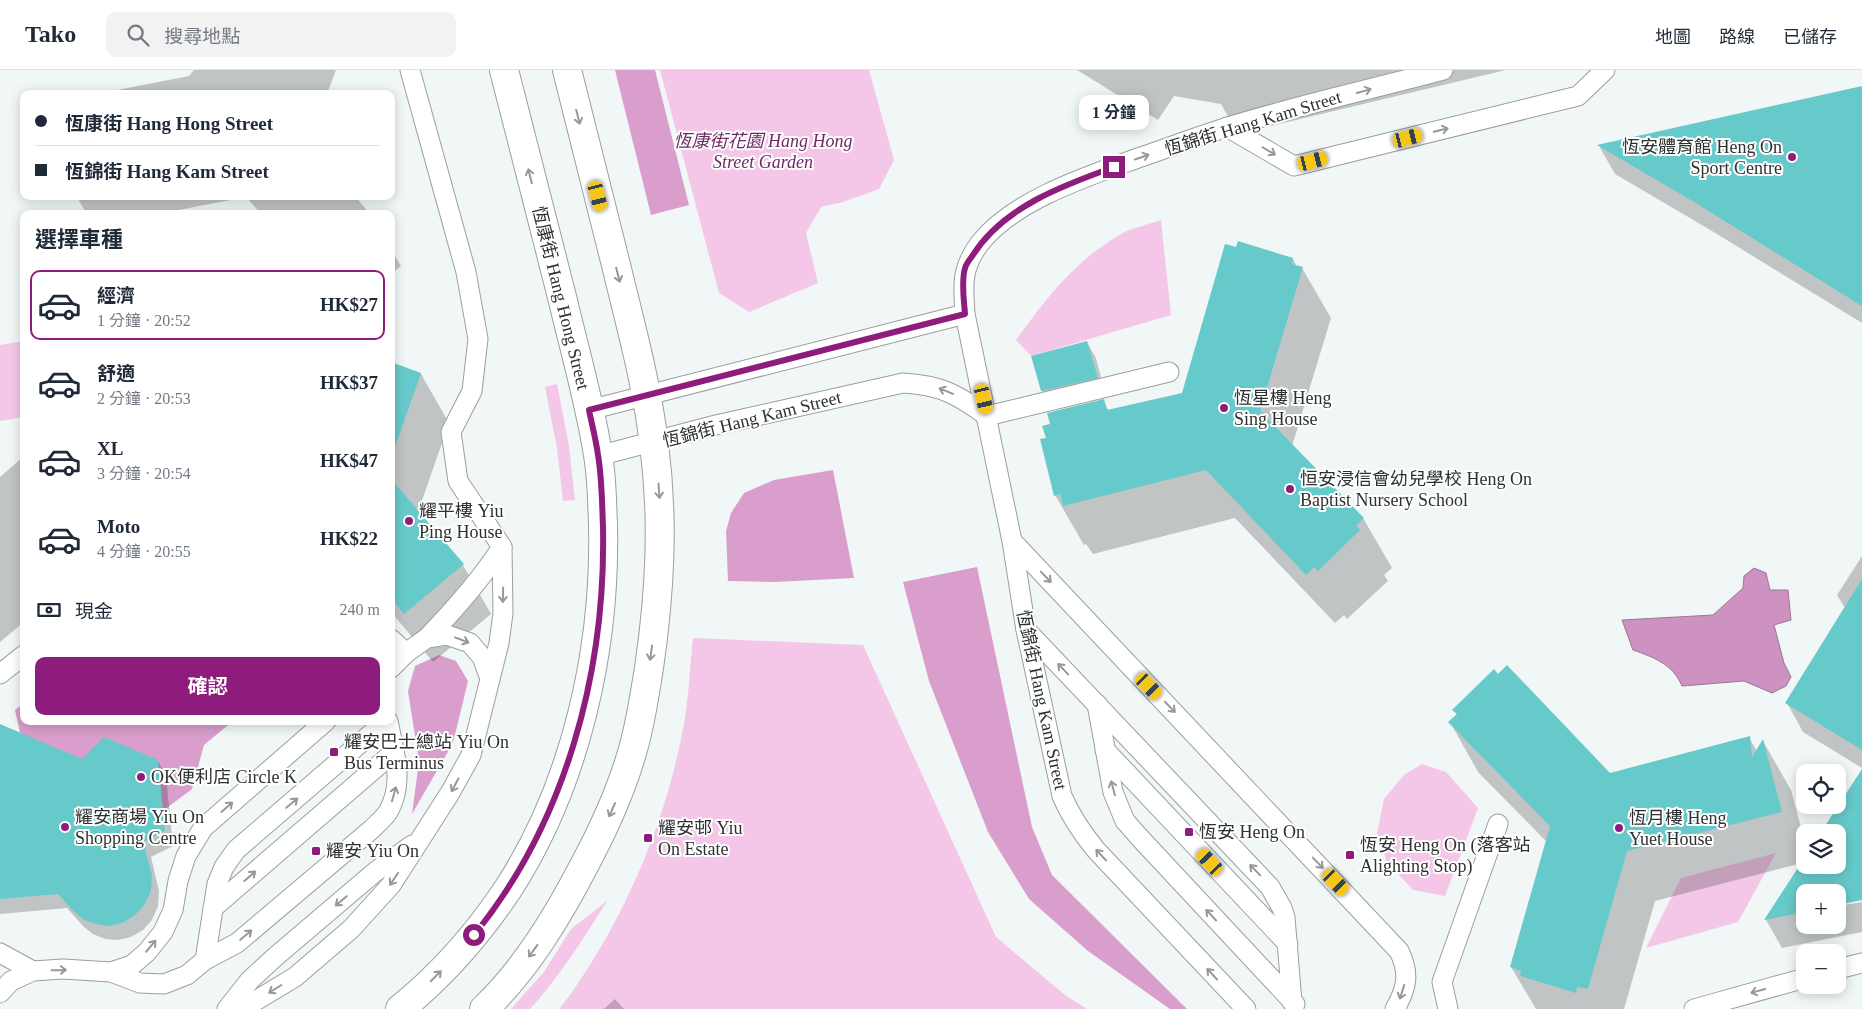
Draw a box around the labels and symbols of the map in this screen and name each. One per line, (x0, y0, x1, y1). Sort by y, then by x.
one-way arrow (1356, 86, 1372, 95)
street label: 恆錦街 Hang Kam Street (1162, 87, 1344, 159)
callout: 1 分鐘 (1079, 94, 1149, 129)
one-way arrow (574, 109, 584, 125)
one-way arrow (1433, 125, 1449, 134)
car (1391, 127, 1424, 149)
park label: 恆康街花園 Hang Hong Street Garden (674, 131, 853, 172)
place label: 恆安體育館 Heng On Sport Centre (1622, 137, 1782, 178)
one-way arrow (1262, 147, 1276, 157)
car (1296, 150, 1329, 172)
marker: 恆安體育館 Heng On Sport Centre (1786, 151, 1798, 163)
one-way arrow (1133, 152, 1149, 161)
route end (1103, 156, 1125, 178)
one-way arrow (525, 168, 535, 184)
car (587, 180, 608, 212)
street label: 恆康街 Hang Hong Street (528, 204, 594, 392)
one-way arrow (614, 266, 623, 282)
car (973, 383, 994, 415)
one-way arrow (938, 386, 954, 395)
street label: 恆錦街 Hang Kam Street (661, 387, 843, 451)
place label: 恆星樓 Heng Sing House (1234, 388, 1332, 429)
marker: 恆星樓 Heng Sing House (1218, 402, 1230, 414)
place label: 恒安浸信會幼兒學校 Heng On Baptist Nursery School (1300, 469, 1532, 510)
one-way arrow (654, 482, 663, 498)
marker: 恒安浸信會幼兒學校 Heng On Baptist Nursery School (1284, 483, 1296, 495)
place label: 耀平樓 Yiu Ping House (419, 501, 504, 542)
marker: 耀平樓 Yiu Ping House (403, 515, 415, 527)
one-way arrow (1040, 570, 1052, 583)
one-way arrow (499, 587, 508, 603)
street label: 恆錦街 Hang Kam Street (1013, 608, 1071, 792)
one-way arrow (454, 636, 469, 646)
one-way arrow (646, 644, 656, 660)
one-way arrow (1057, 663, 1069, 675)
car (1133, 670, 1164, 702)
one-way arrow (1164, 701, 1176, 714)
place label: 耀安巴士總站 Yiu On Bus Terminus (344, 732, 509, 773)
marker: 耀安巴士總站 Yiu On Bus Terminus (328, 746, 340, 758)
place label: OK便利店 Circle K (151, 767, 297, 787)
marker: OK便利店 Circle K (135, 771, 147, 783)
one-way arrow (450, 777, 459, 792)
one-way arrow (1107, 780, 1117, 796)
one-way arrow (390, 786, 400, 802)
one-way arrow (285, 798, 298, 809)
one-way arrow (220, 802, 233, 813)
one-way arrow (606, 802, 616, 817)
place label: 耀安商場 Yiu On Shopping Centre (75, 807, 204, 848)
place label: 恆月樓 Heng Yuet House (1629, 808, 1727, 849)
place label: 耀安邨 Yiu On Estate (658, 818, 743, 859)
marker: 耀安商場 Yiu On Shopping Centre (59, 821, 71, 833)
place label: 恆安 Heng On (1199, 822, 1305, 842)
marker: 恆月樓 Heng Yuet House (1613, 822, 1625, 834)
marker: 恆安 Heng On (1183, 826, 1195, 838)
marker: 耀安邨 Yiu On Estate (642, 832, 654, 844)
place label: 恆安 Heng On (落客站 Alighting Stop) (1360, 835, 1530, 877)
place label: 耀安 Yiu On (326, 841, 419, 861)
marker: 耀安 Yiu On (310, 845, 322, 857)
car (1194, 846, 1225, 878)
one-way arrow (1095, 849, 1107, 862)
marker: 恆安 Heng On (落客站 Alighting Stop) (1344, 849, 1356, 861)
one-way arrow (1312, 857, 1324, 870)
one-way arrow (1249, 864, 1261, 877)
car (1320, 866, 1351, 898)
one-way arrow (243, 871, 256, 882)
one-way arrow (389, 872, 399, 886)
one-way arrow (335, 895, 348, 906)
one-way arrow (1205, 908, 1217, 921)
route start (463, 924, 485, 946)
one-way arrow (240, 929, 253, 941)
one-way arrow (146, 940, 157, 953)
one-way arrow (527, 944, 538, 957)
one-way arrow (50, 965, 66, 975)
one-way arrow (1206, 967, 1218, 980)
one-way arrow (430, 970, 442, 982)
one-way arrow (269, 984, 283, 994)
one-way arrow (1397, 984, 1407, 1000)
one-way arrow (1750, 987, 1766, 997)

